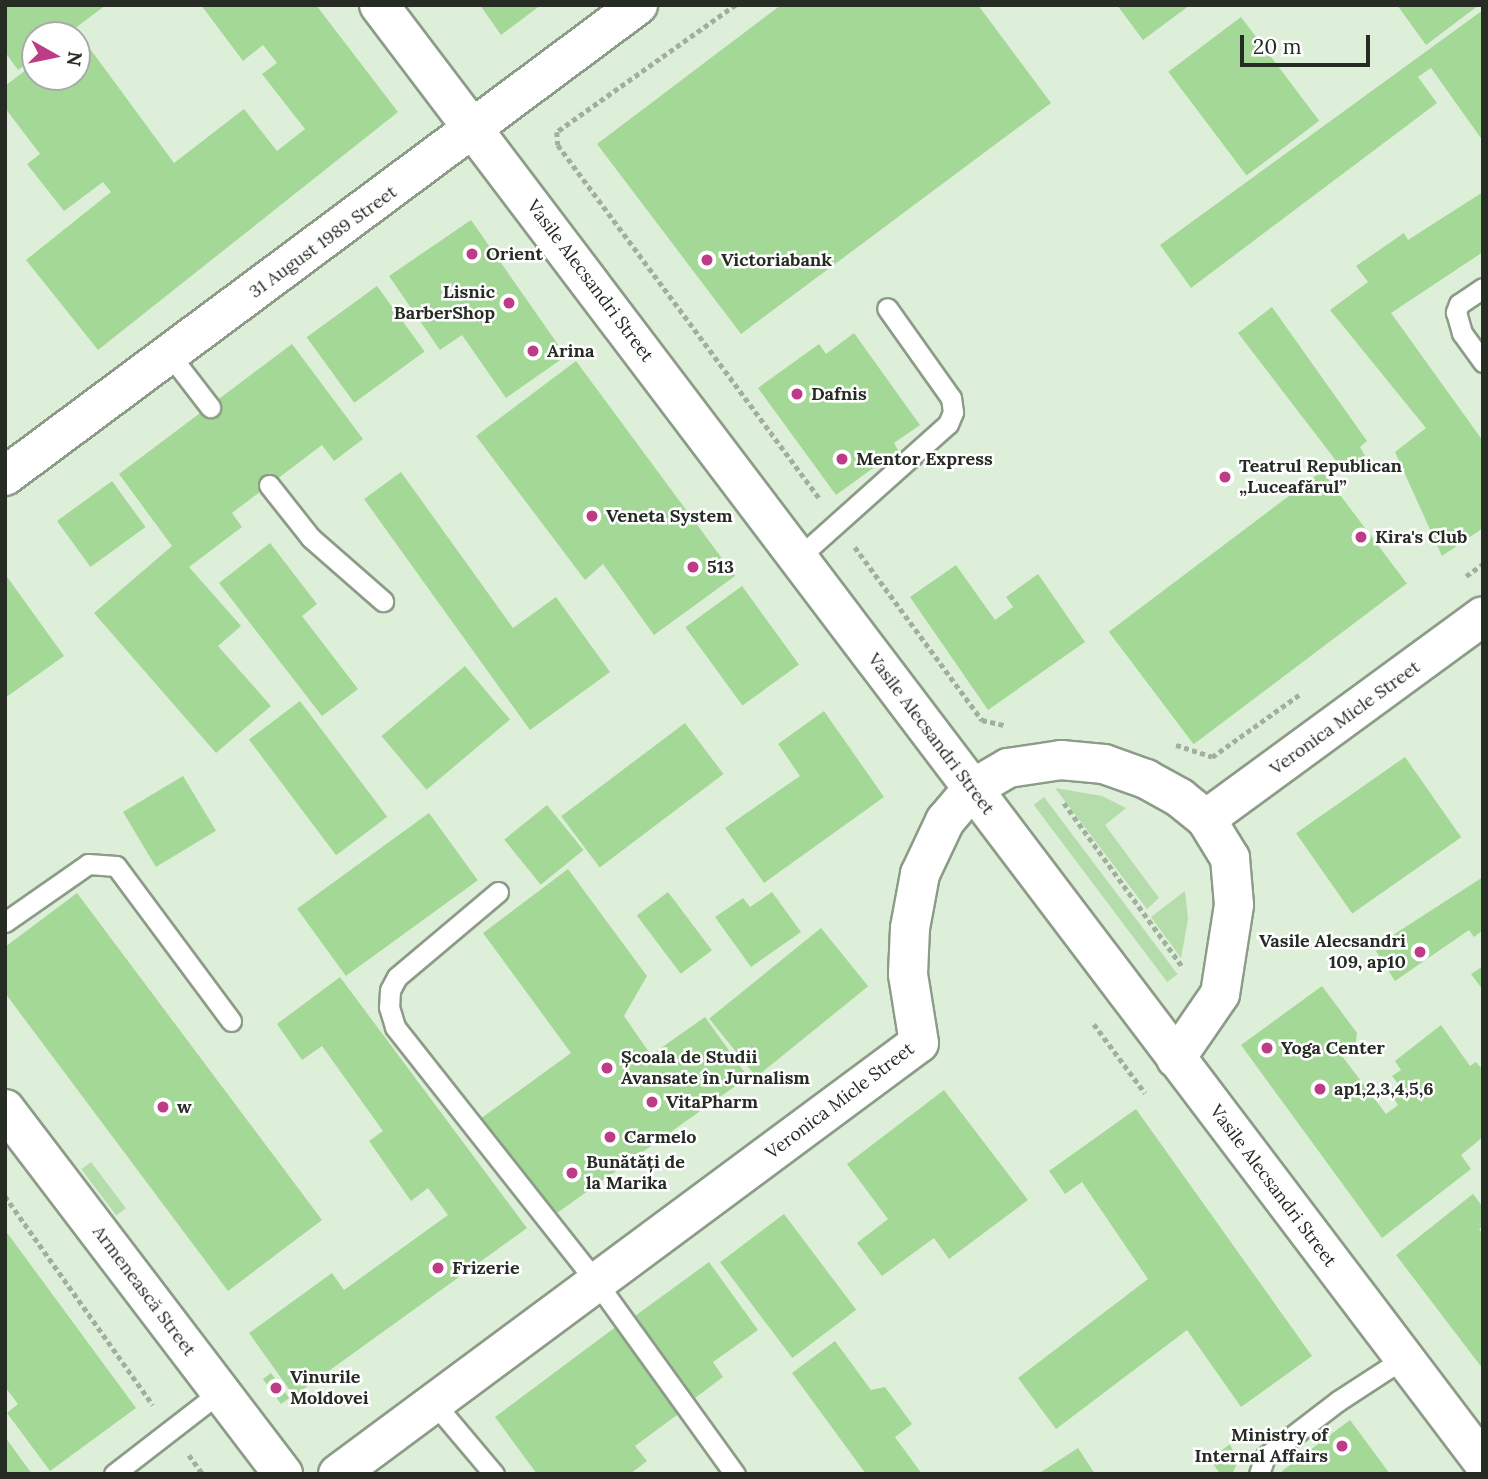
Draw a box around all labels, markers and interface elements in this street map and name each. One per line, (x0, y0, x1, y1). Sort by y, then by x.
north arrow (21, 21, 91, 91)
scale bar (1243, 21, 1372, 65)
text: 20 m (1253, 33, 1302, 60)
text: N (62, 50, 88, 68)
street label: 31 August 1989 Street (245, 181, 401, 303)
street label: Vasile Alecsandri Street (522, 196, 658, 366)
place label: Orient (486, 243, 543, 265)
marker: Orient (464, 246, 480, 262)
place label: Victoriabank (721, 249, 832, 271)
marker: Victoriabank (699, 252, 715, 268)
place label: Lisnic BarberShop (394, 282, 495, 324)
marker: Lisnic BarberShop (501, 295, 517, 311)
place label: Arina (547, 340, 594, 362)
marker: Arina (525, 343, 541, 359)
place label: Dafnis (811, 383, 867, 405)
marker: Dafnis (789, 386, 805, 402)
place label: Mentor Express (856, 448, 993, 470)
marker: Mentor Express (834, 451, 850, 467)
place label: Teatrul Republican „Luceafărul” (1239, 456, 1402, 498)
marker: Teatrul Republican „Luceafărul” (1217, 469, 1233, 485)
place label: Veneta System (606, 505, 733, 527)
marker: Veneta System (584, 508, 600, 524)
place label: Kira's Club (1375, 526, 1467, 548)
marker: Kira's Club (1353, 529, 1369, 545)
place label: 513 (707, 556, 734, 578)
marker: 513 (685, 559, 701, 575)
street label: Vasile Alecsandri Street (863, 649, 999, 819)
street label: Veronica Micle Street (1266, 656, 1424, 780)
place label: Vasile Alecsandri 109, ap10 (1259, 931, 1406, 974)
marker: Vasile Alecsandri 109, ap10 (1412, 944, 1428, 960)
place label: Yoga Center (1281, 1037, 1385, 1059)
street label: Veronica Micle Street (762, 1038, 918, 1164)
marker: Yoga Center (1259, 1040, 1275, 1056)
place label: Școala de Studii Avansate în Jurnalism (621, 1047, 810, 1090)
marker: Școala de Studii Avansate în Jurnalism (599, 1060, 615, 1076)
place label: ap1,2,3,4,5,6 (1334, 1078, 1434, 1100)
marker: ap1,2,3,4,5,6 (1312, 1081, 1328, 1097)
place label: VitaPharm (666, 1091, 758, 1113)
marker: VitaPharm (644, 1094, 660, 1110)
place label: w (177, 1096, 192, 1118)
marker: w (155, 1099, 171, 1115)
street label: Vasile Alecsandri Street (1205, 1101, 1341, 1271)
place label: Carmelo (624, 1126, 697, 1148)
marker: Carmelo (602, 1129, 618, 1145)
place label: Bunătăți de la Marika (586, 1152, 685, 1194)
marker: Bunătăți de la Marika (564, 1165, 580, 1181)
street label: Armenească Street (88, 1222, 200, 1360)
place label: Frizerie (452, 1257, 520, 1279)
marker: Frizerie (430, 1260, 446, 1276)
place label: Vinurile Moldovei (290, 1367, 369, 1410)
marker: Vinurile Moldovei (268, 1380, 284, 1396)
place label: Ministry of Internal Affairs (1195, 1425, 1328, 1468)
marker: Ministry of Internal Affairs (1334, 1438, 1350, 1454)

